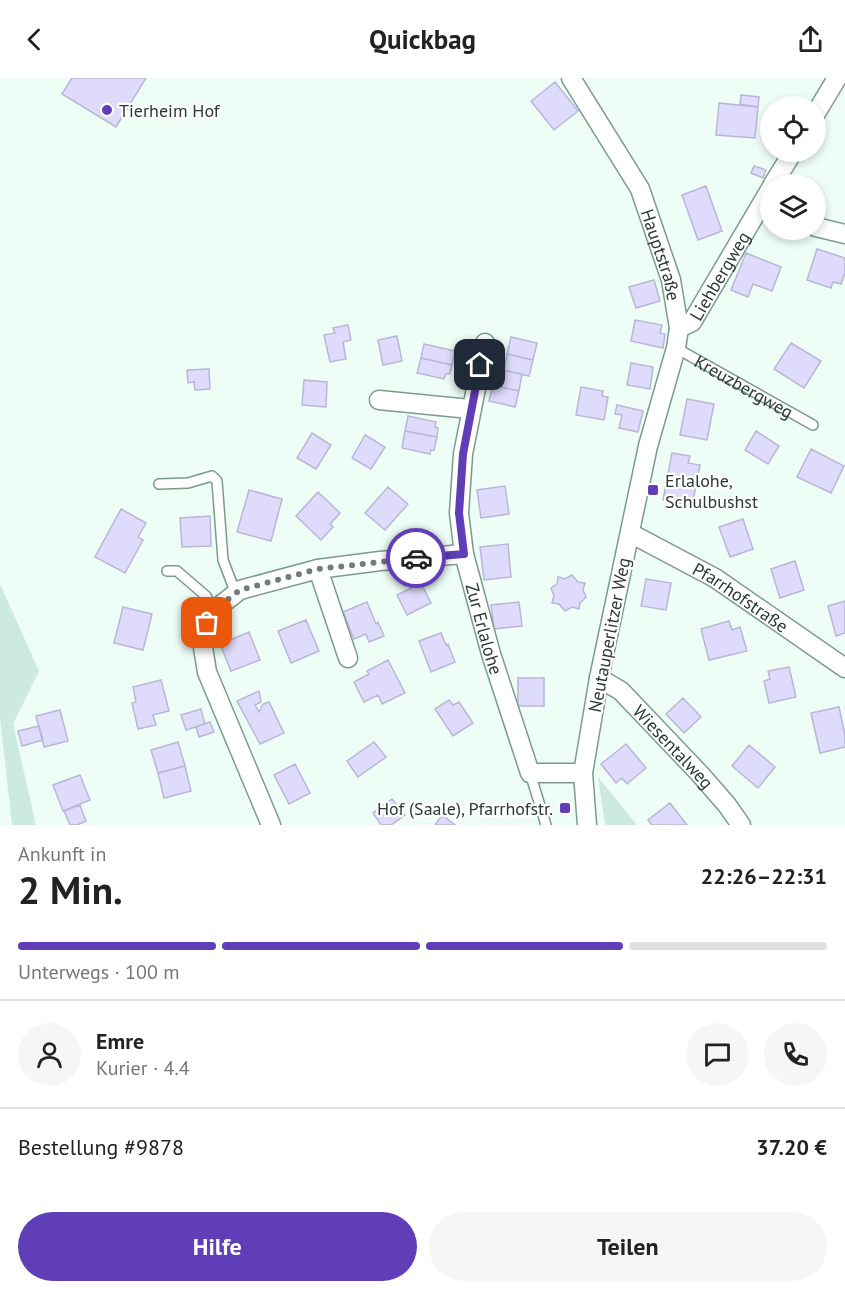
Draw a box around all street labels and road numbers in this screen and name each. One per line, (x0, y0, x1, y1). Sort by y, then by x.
street label: Hauptstraße (636, 206, 686, 302)
street label: Liehbergweg (684, 227, 754, 324)
street label: Kreuzbergweg (690, 349, 798, 423)
street label: Neutauperlitzer Weg (583, 556, 635, 714)
street label: Pfarrhofstraße (689, 557, 793, 637)
street label: Zur Erlalohe (461, 580, 508, 677)
street label: Wiesentalweg (628, 700, 719, 793)

